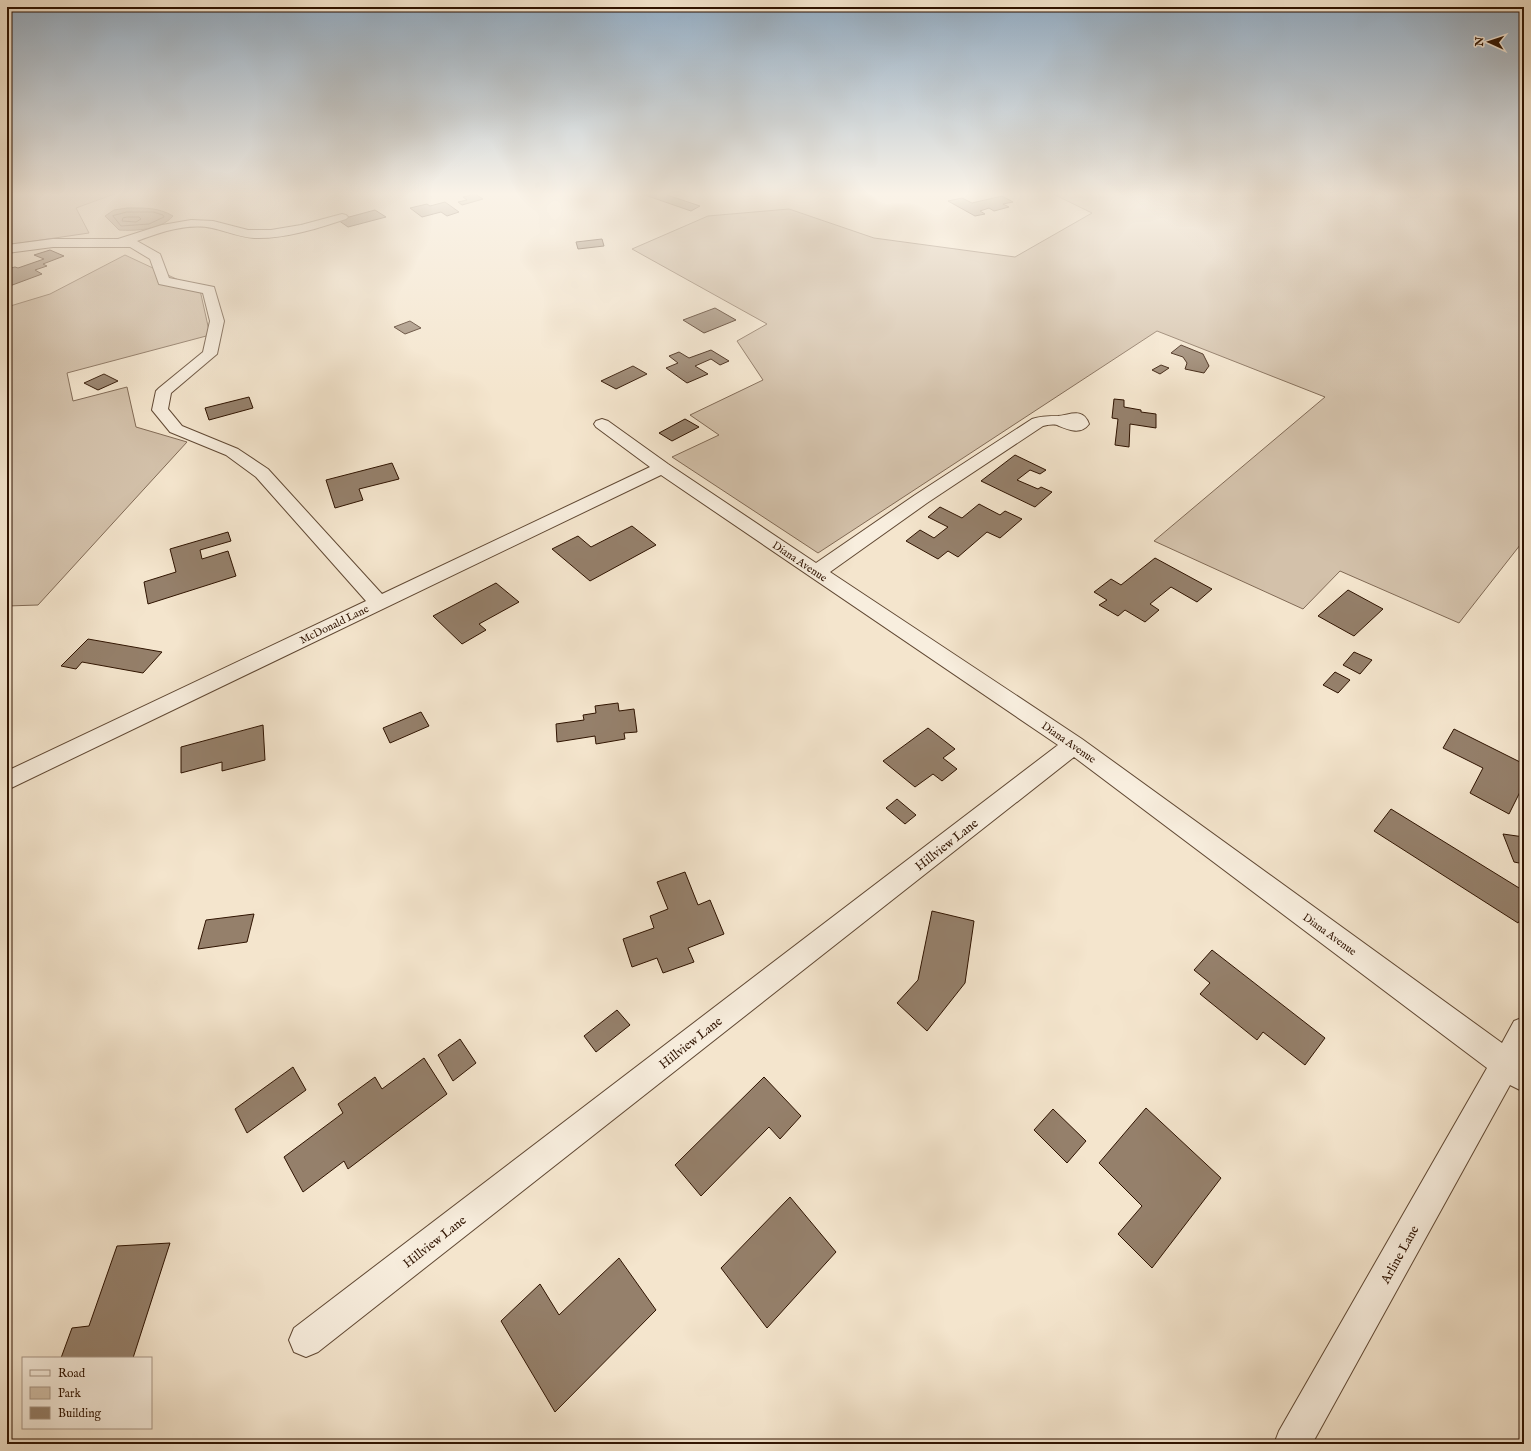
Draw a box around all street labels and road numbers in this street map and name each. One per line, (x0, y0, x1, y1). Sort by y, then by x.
street label: Diana Avenue (769, 538, 830, 585)
street label: McDonald Lane (298, 602, 371, 648)
street label: Diana Avenue (1039, 719, 1098, 767)
street label: Hillview Lane (912, 815, 982, 875)
street label: Diana Avenue (1300, 911, 1359, 959)
street label: Hillview Lane (656, 1013, 726, 1073)
street label: Hillview Lane (400, 1212, 470, 1272)
street label: Arline Lane (1377, 1223, 1423, 1288)

